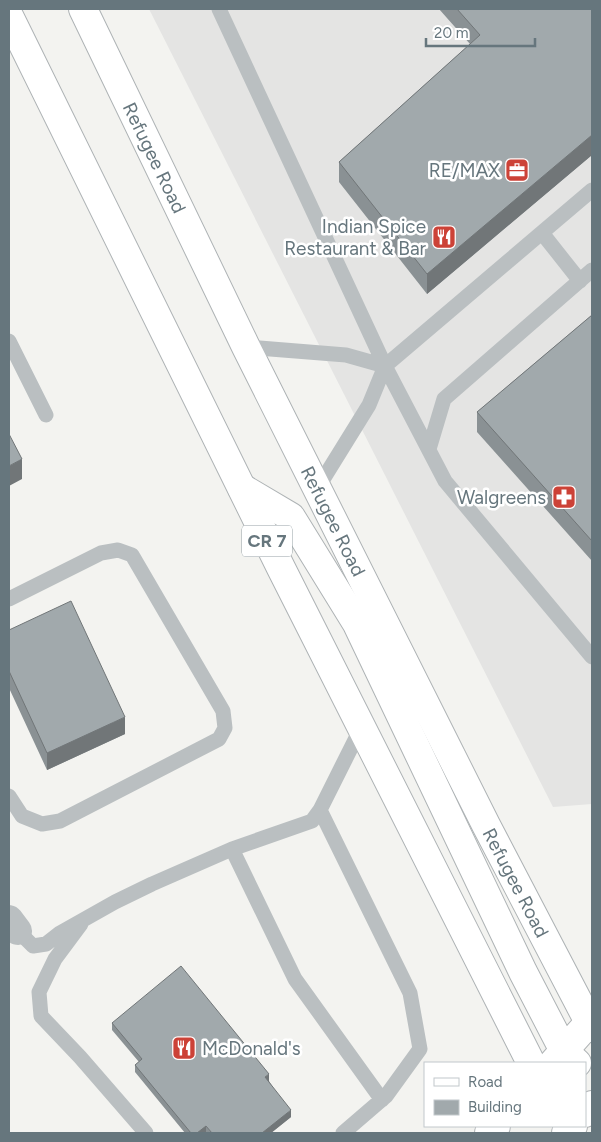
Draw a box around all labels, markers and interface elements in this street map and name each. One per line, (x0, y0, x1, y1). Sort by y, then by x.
scale bar (426, 15, 535, 47)
text: 20 m (434, 24, 468, 42)
street label: Refugee Road (118, 99, 191, 217)
office icon: RE/MAX (504, 157, 530, 183)
place label: RE/MAX (429, 159, 500, 182)
place label: Indian Spice Restaurant & Bar (284, 215, 427, 260)
restaurant icon: Indian Spice Restaurant & Bar (431, 224, 457, 250)
street label: Refugee Road (296, 462, 370, 580)
pharmacy icon: Walgreens (551, 484, 577, 510)
place label: Walgreens (457, 486, 546, 509)
road number: CR 7 (242, 526, 292, 556)
street label: Refugee Road (478, 824, 554, 941)
restaurant icon: McDonald's (171, 1035, 197, 1061)
place label: McDonald's (202, 1037, 301, 1060)
legend (424, 1062, 586, 1127)
text: Road (468, 1073, 503, 1091)
text: Building (468, 1098, 522, 1116)

